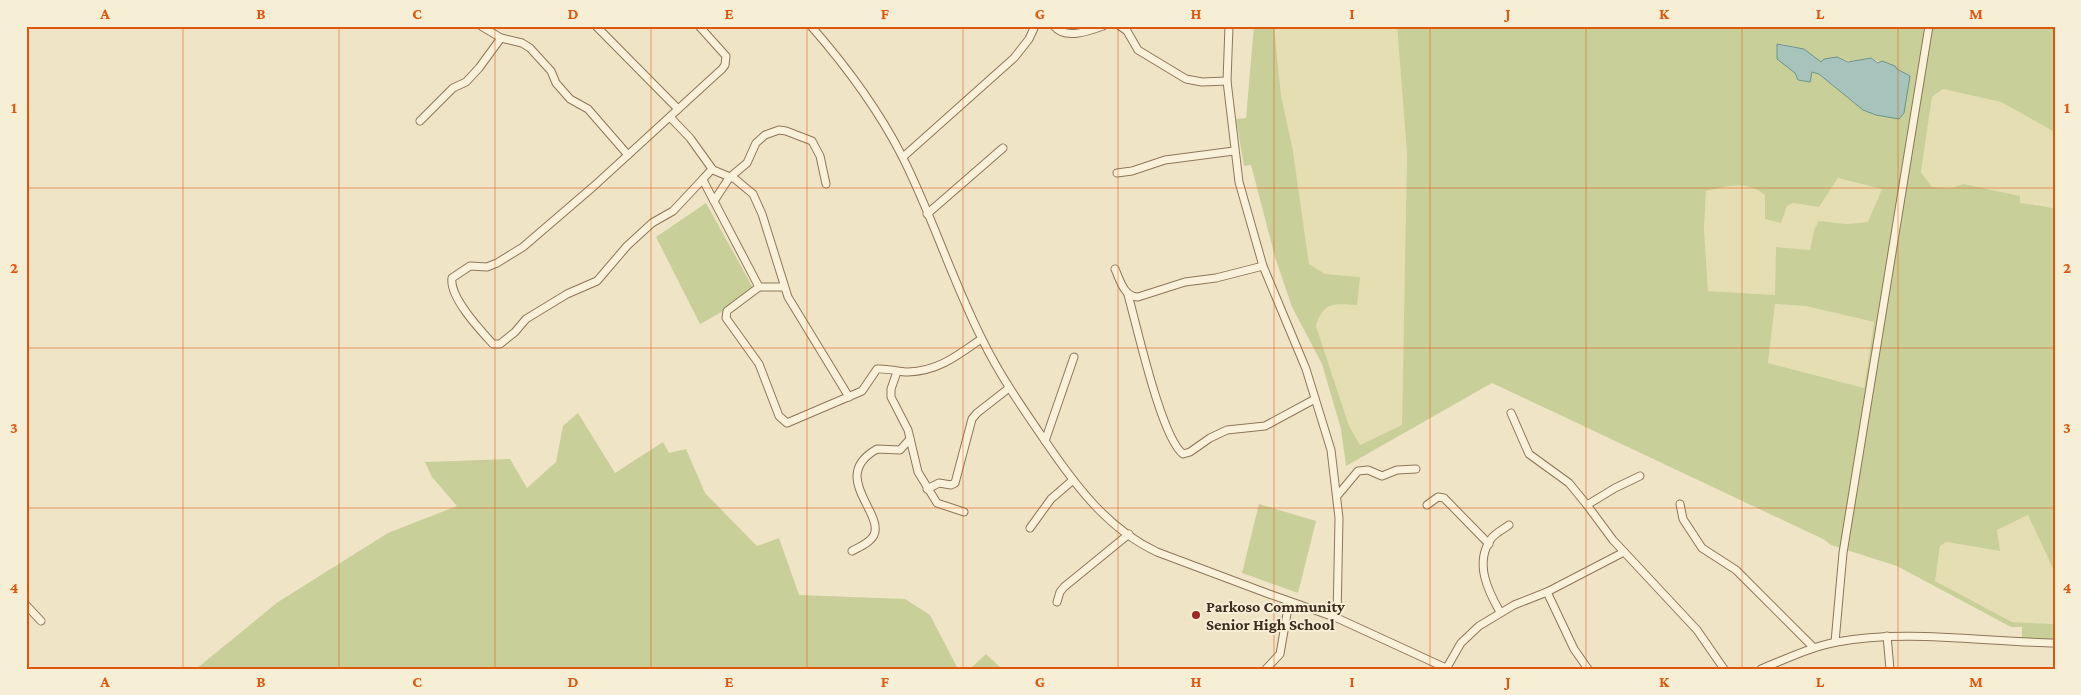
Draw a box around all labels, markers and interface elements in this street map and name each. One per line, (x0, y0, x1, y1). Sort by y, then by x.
text: A (99, 5, 110, 22)
text: B (256, 5, 266, 22)
text: C (412, 5, 422, 22)
text: D (567, 5, 579, 22)
text: E (724, 5, 734, 22)
text: F (881, 5, 890, 22)
text: G (1035, 5, 1045, 22)
text: H (1191, 5, 1202, 22)
text: I (1349, 5, 1355, 22)
text: J (1503, 5, 1511, 22)
text: K (1659, 5, 1670, 22)
text: L (1816, 5, 1825, 22)
text: M (1969, 5, 1983, 22)
text: 1 (11, 99, 17, 116)
text: 1 (2064, 99, 2070, 116)
text: 2 (10, 259, 18, 276)
text: 2 (2063, 259, 2071, 276)
text: 3 (10, 419, 18, 436)
text: 3 (2063, 419, 2071, 436)
text: 4 (10, 579, 19, 596)
text: 4 (2063, 579, 2072, 596)
place label: Parkoso Community Senior High School (1206, 598, 1345, 633)
marker: Parkoso Community Senior High School (1190, 609, 1202, 621)
text: A (99, 673, 110, 690)
text: B (256, 673, 266, 690)
text: C (412, 673, 422, 690)
text: D (567, 673, 579, 690)
text: E (724, 673, 734, 690)
text: F (881, 673, 890, 690)
text: G (1035, 673, 1045, 690)
text: H (1191, 673, 1202, 690)
text: I (1349, 673, 1355, 690)
text: J (1503, 673, 1511, 690)
text: K (1659, 673, 1670, 690)
text: L (1816, 673, 1825, 690)
text: M (1969, 673, 1983, 690)

